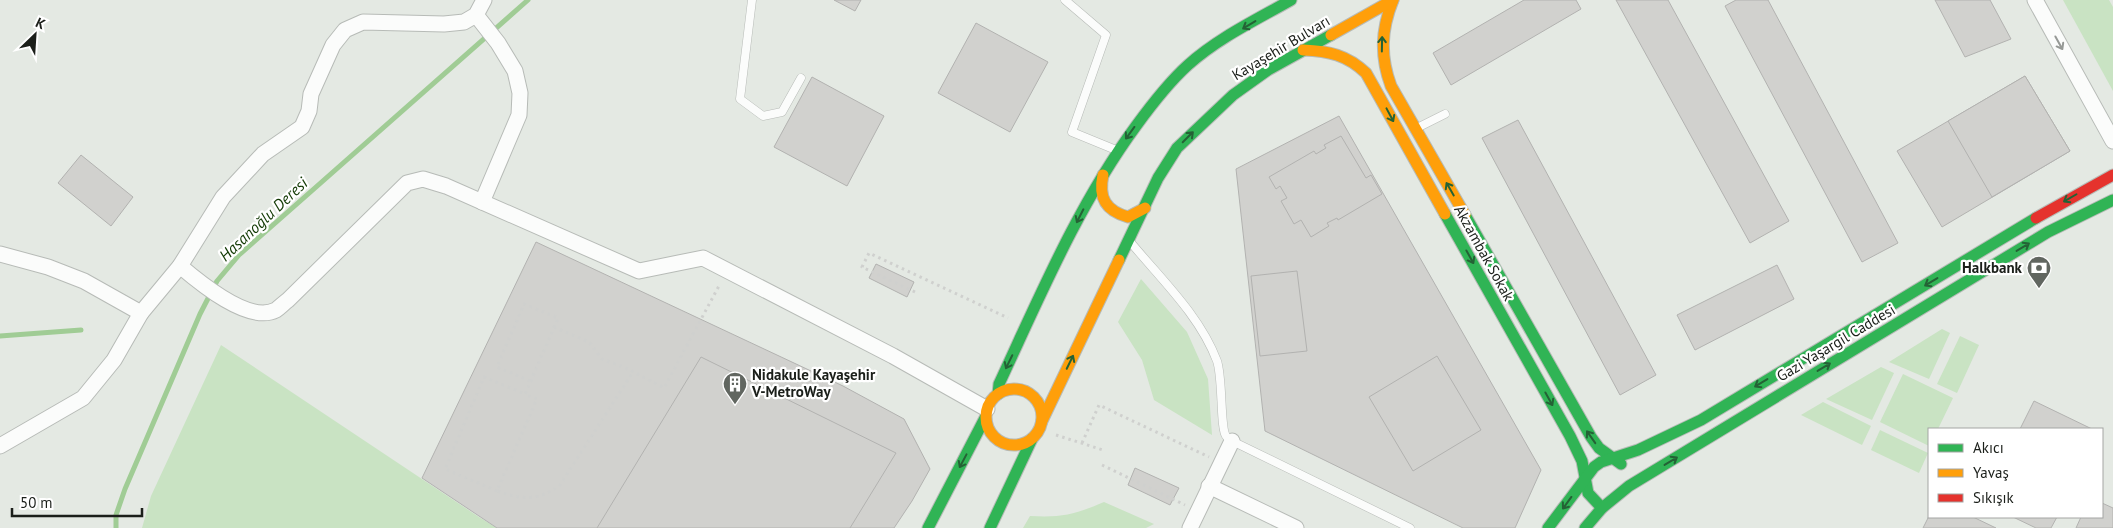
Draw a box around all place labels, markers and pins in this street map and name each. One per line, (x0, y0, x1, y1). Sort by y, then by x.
bank icon: Halkbank (2026, 255, 2052, 289)
place label: Halkbank (1962, 258, 2023, 277)
place label: Nidakule Kayaşehir V-MetroWay (751, 365, 876, 401)
building icon: Nidakule Kayaşehir V-MetroWay (722, 371, 748, 405)

